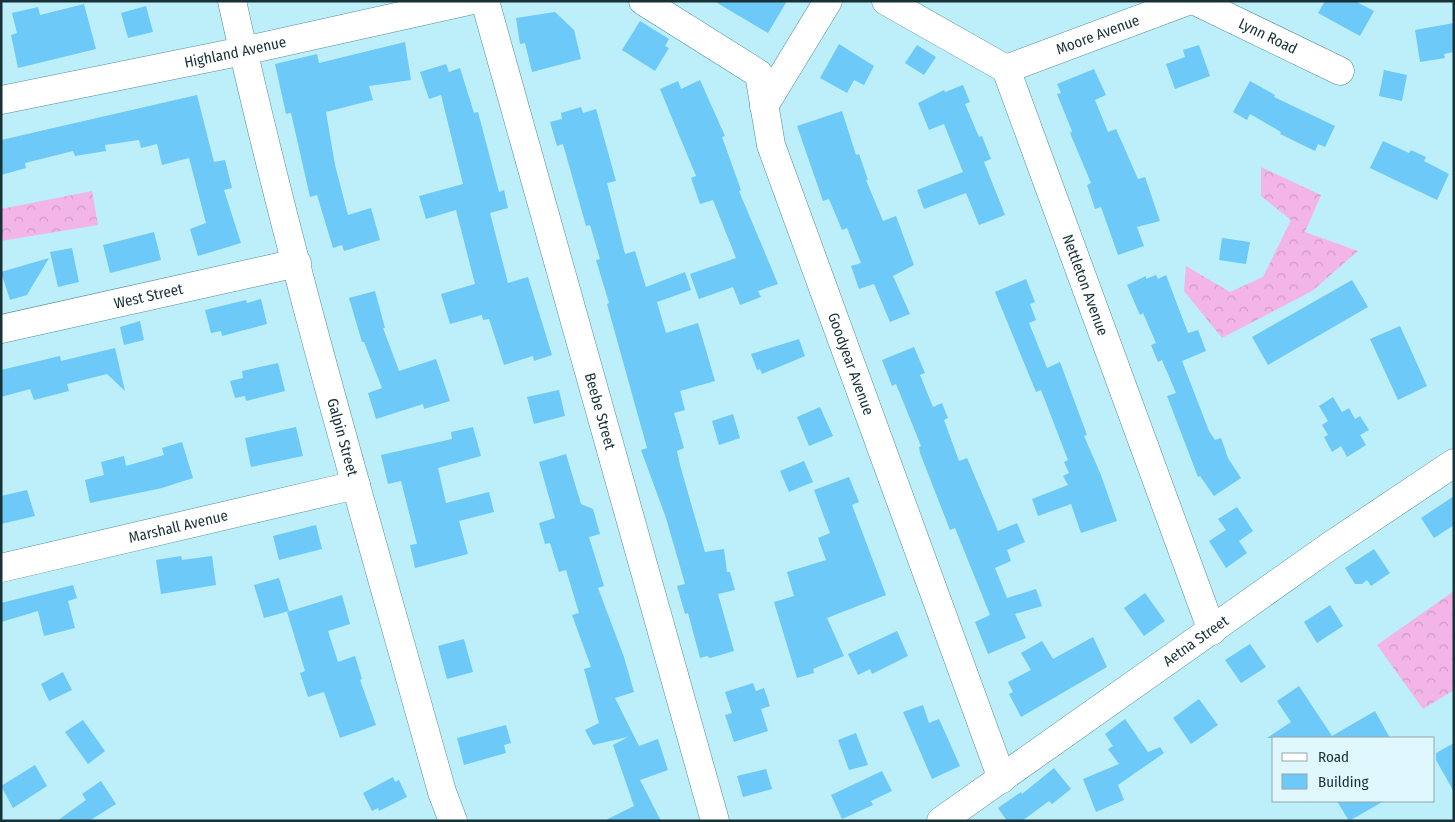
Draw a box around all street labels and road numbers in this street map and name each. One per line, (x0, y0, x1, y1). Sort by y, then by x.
street label: Moore Avenue (1054, 11, 1142, 58)
street label: Lynn Road (1236, 14, 1300, 58)
street label: Highland Avenue (183, 33, 288, 72)
street label: Nettleton Avenue (1058, 232, 1112, 338)
street label: West Street (112, 280, 185, 313)
street label: Goodyear Avenue (824, 310, 878, 418)
street label: Beebe Street (581, 371, 619, 452)
street label: Galpin Street (323, 396, 362, 478)
street label: Marshall Avenue (127, 506, 230, 547)
street label: Aetna Street (1160, 612, 1232, 670)

